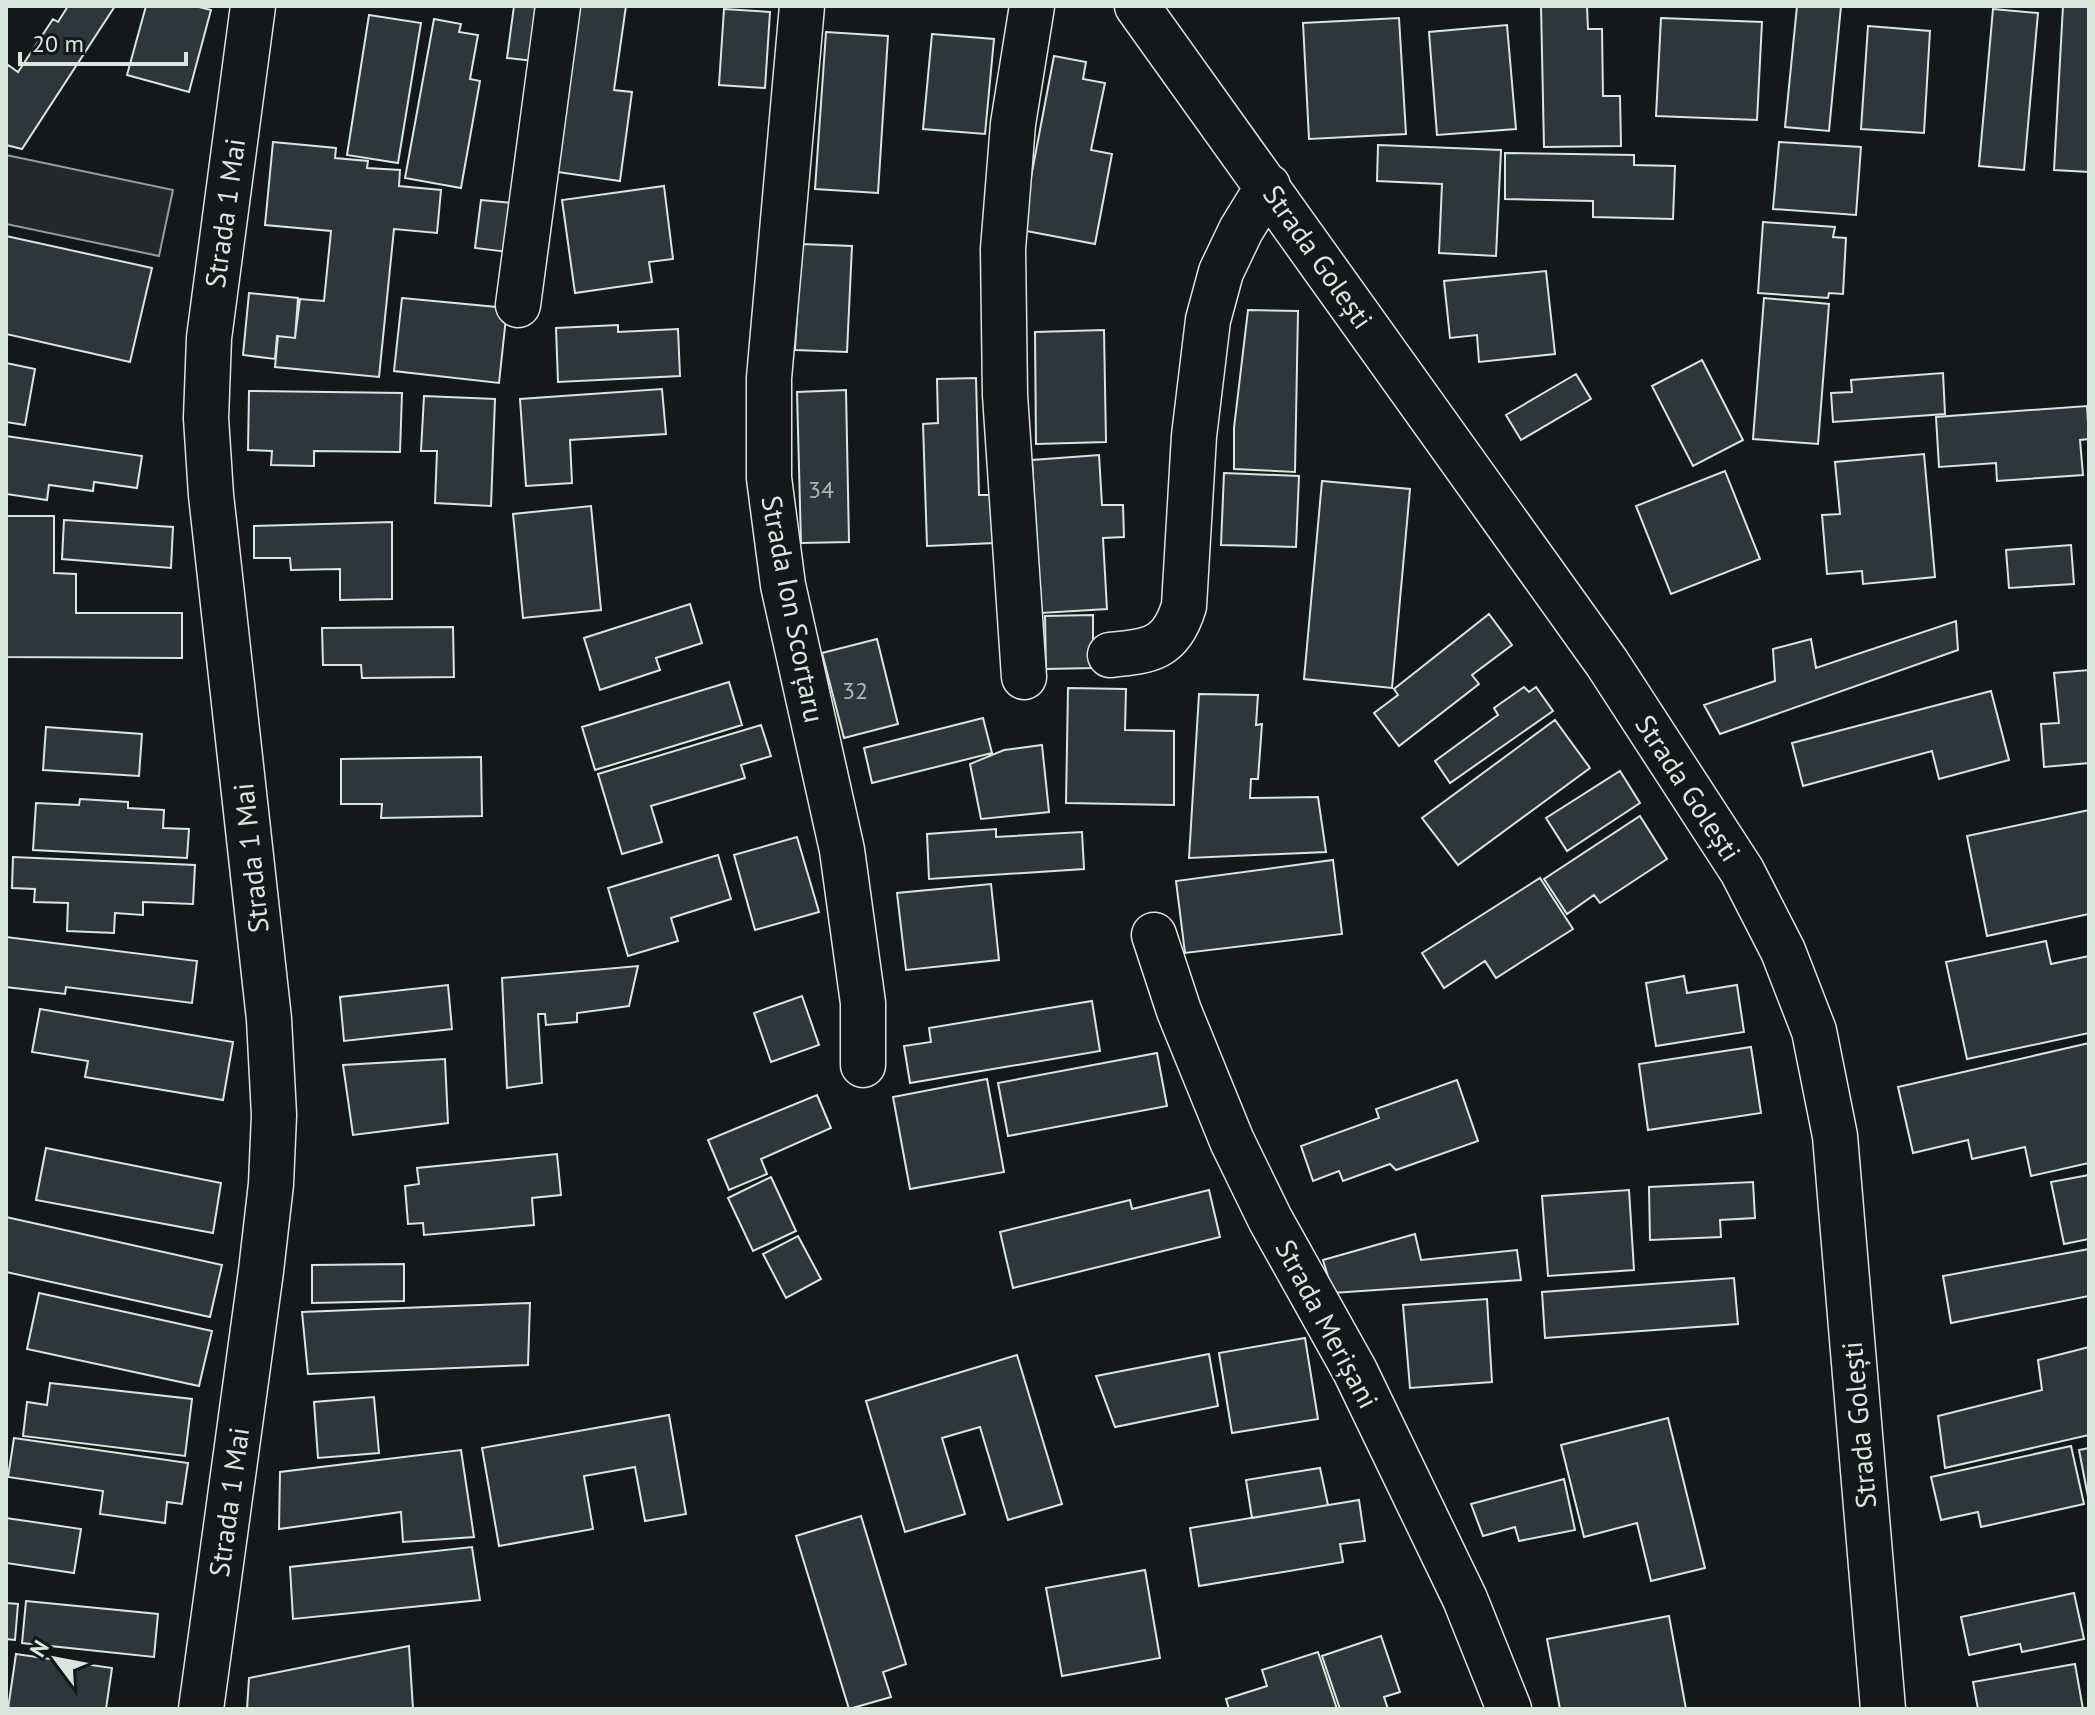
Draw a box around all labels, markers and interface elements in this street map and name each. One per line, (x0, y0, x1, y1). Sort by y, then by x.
scale bar (20, 16, 186, 66)
text: 20 m (32, 28, 84, 59)
street label: Strada 1 Mai (196, 136, 253, 290)
street label: Strada Golești (1255, 177, 1382, 336)
house number: 34 (808, 474, 834, 505)
street label: Strada Ion Scorțaru (753, 492, 834, 725)
house number: 32 (842, 675, 868, 706)
street label: Strada Golești (1627, 707, 1750, 868)
street label: Strada 1 Mai (224, 781, 277, 935)
street label: Strada Merișani (1267, 1233, 1387, 1415)
street label: Strada Golești (1833, 1340, 1884, 1510)
street label: Strada 1 Mai (200, 1425, 257, 1579)
north arrow (16, 1619, 96, 1699)
text: N (23, 1635, 55, 1662)

